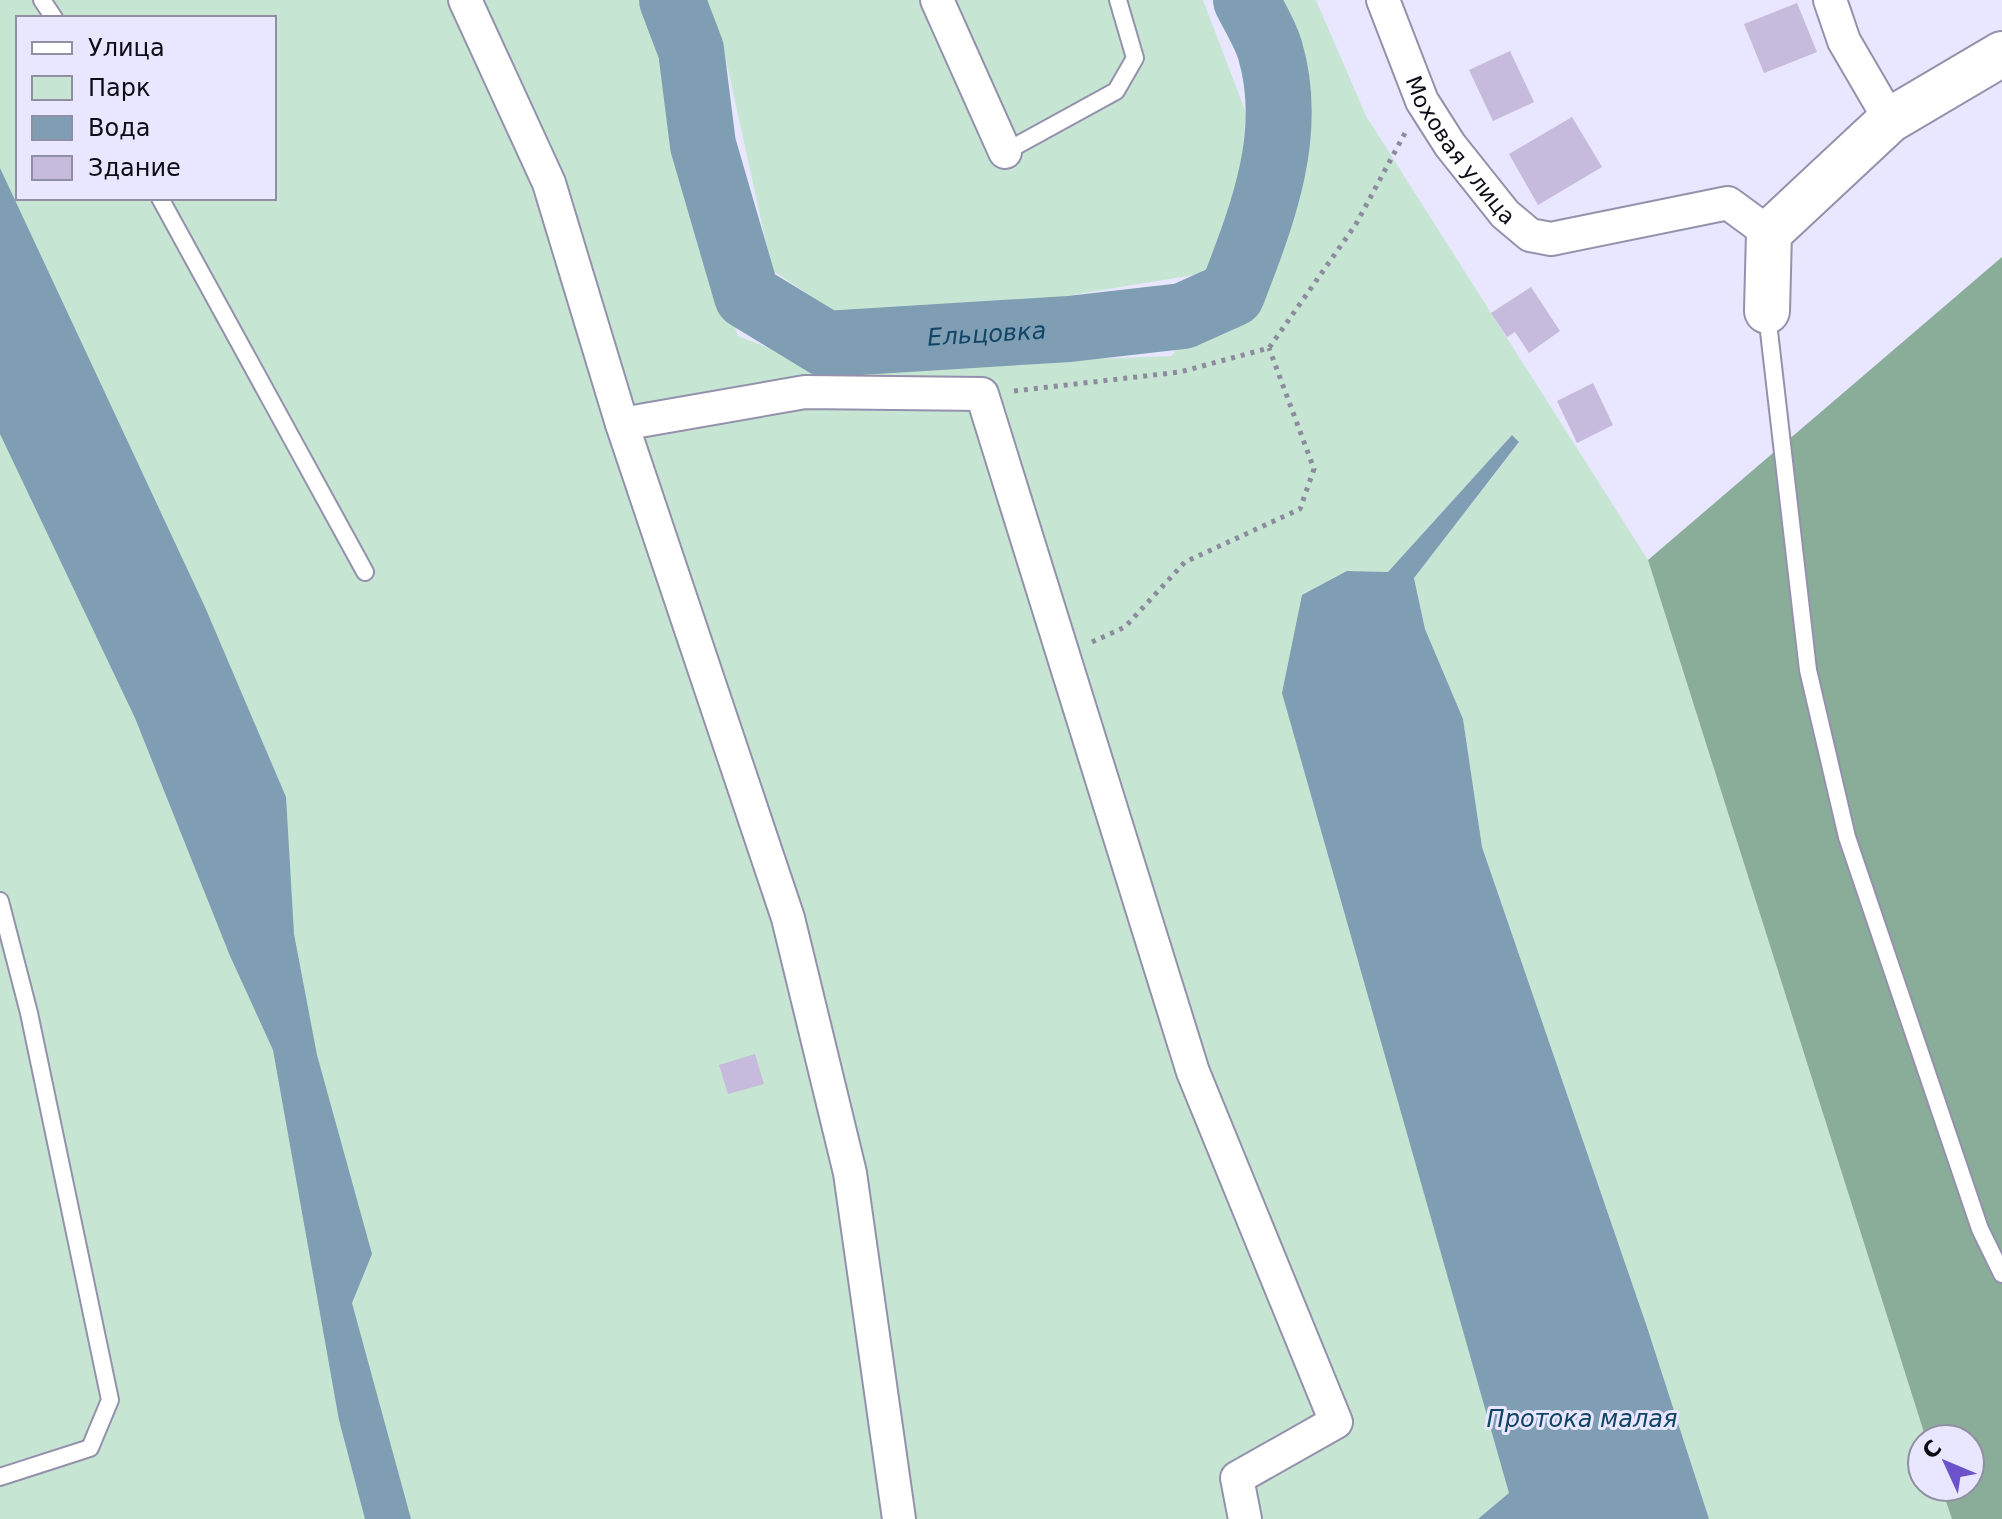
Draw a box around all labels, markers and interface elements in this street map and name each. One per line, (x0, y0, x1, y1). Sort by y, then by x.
legend (16, 16, 276, 200)
text: Улица (88, 34, 165, 62)
street label: Моховая улица (1401, 72, 1520, 229)
text: Парк (88, 74, 150, 102)
text: Вода (88, 114, 150, 142)
text: Здание (88, 154, 181, 182)
water label: Ельцовка (926, 316, 1047, 352)
water label: Протока малая (1487, 1405, 1677, 1433)
north arrow (1906, 1423, 1986, 1503)
text: С (1917, 1435, 1947, 1464)

